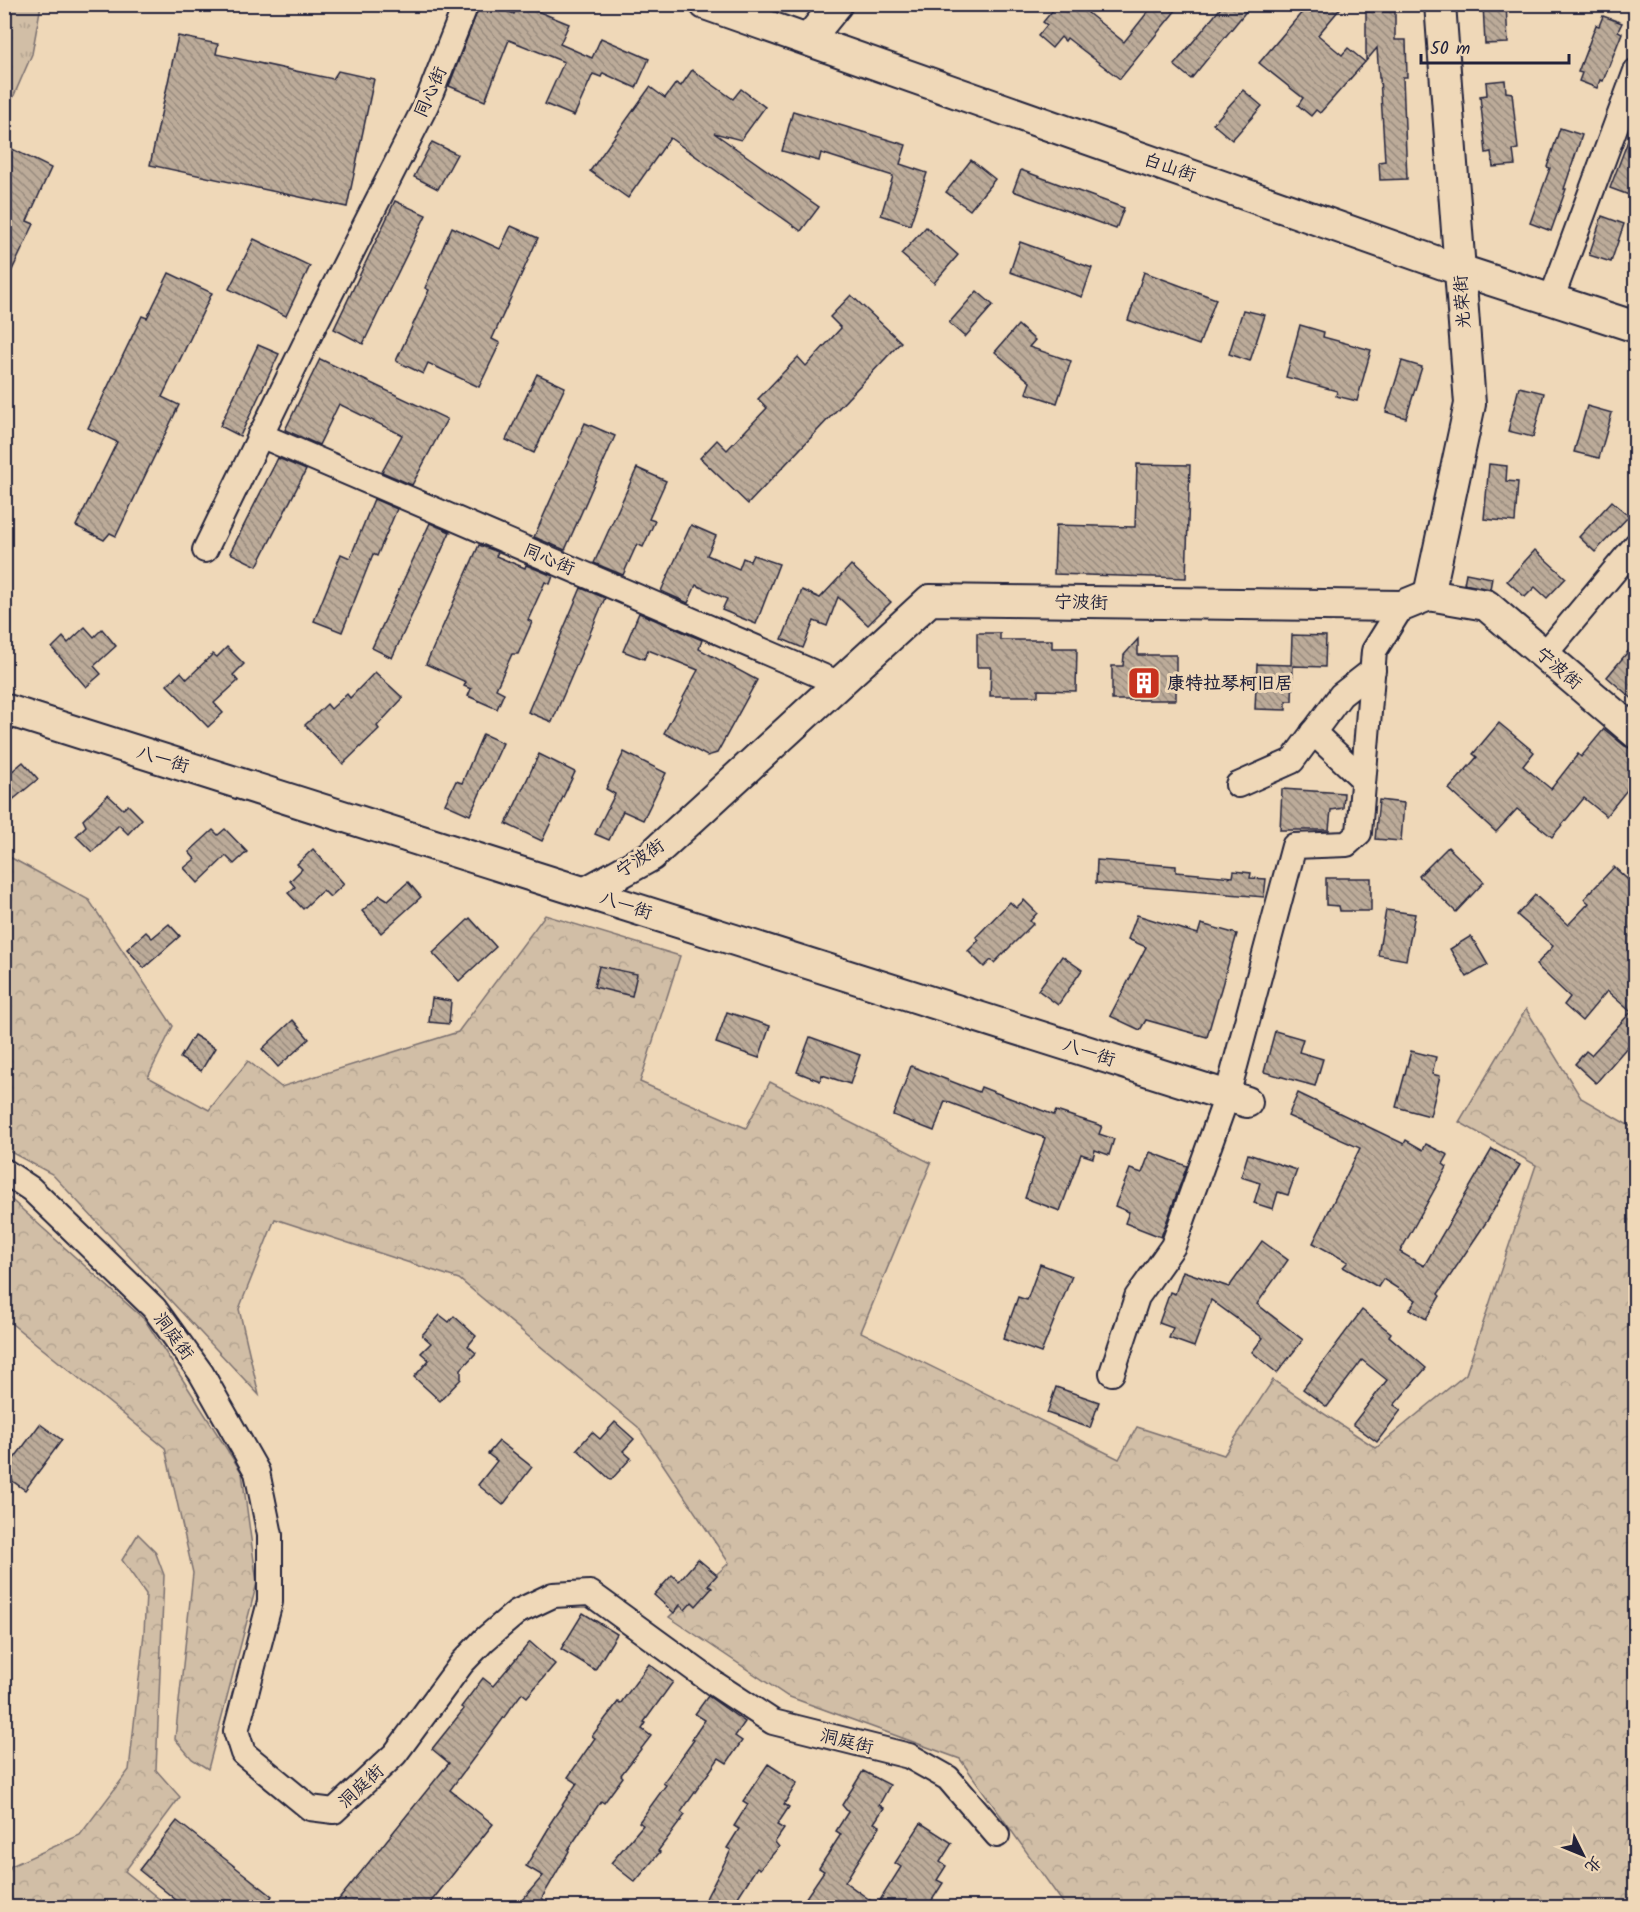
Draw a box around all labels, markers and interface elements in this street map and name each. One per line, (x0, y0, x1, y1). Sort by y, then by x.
scale bar (1421, 27, 1570, 65)
text: 50 m (1430, 35, 1470, 64)
street label: 同心街 (407, 62, 456, 123)
street label: 白山街 (1139, 146, 1200, 191)
street label: 光荣街 (1447, 274, 1480, 330)
street label: 同心街 (518, 536, 579, 584)
street label: 宁波街 (1054, 589, 1108, 618)
street label: 宁波街 (1528, 641, 1588, 698)
building icon: 康特拉琴柯旧居 (1126, 665, 1162, 701)
place label: 康特拉琴柯旧居 (1167, 670, 1293, 699)
street label: 八一街 (133, 739, 193, 782)
street label: 宁波街 (610, 832, 671, 886)
street label: 八一街 (595, 884, 656, 929)
street label: 八一街 (1058, 1031, 1119, 1076)
street label: 洞庭街 (145, 1307, 200, 1367)
street label: 洞庭街 (817, 1722, 876, 1763)
street label: 洞庭街 (332, 1758, 392, 1816)
north arrow (1553, 1825, 1613, 1885)
text: 北 (1578, 1850, 1607, 1879)

